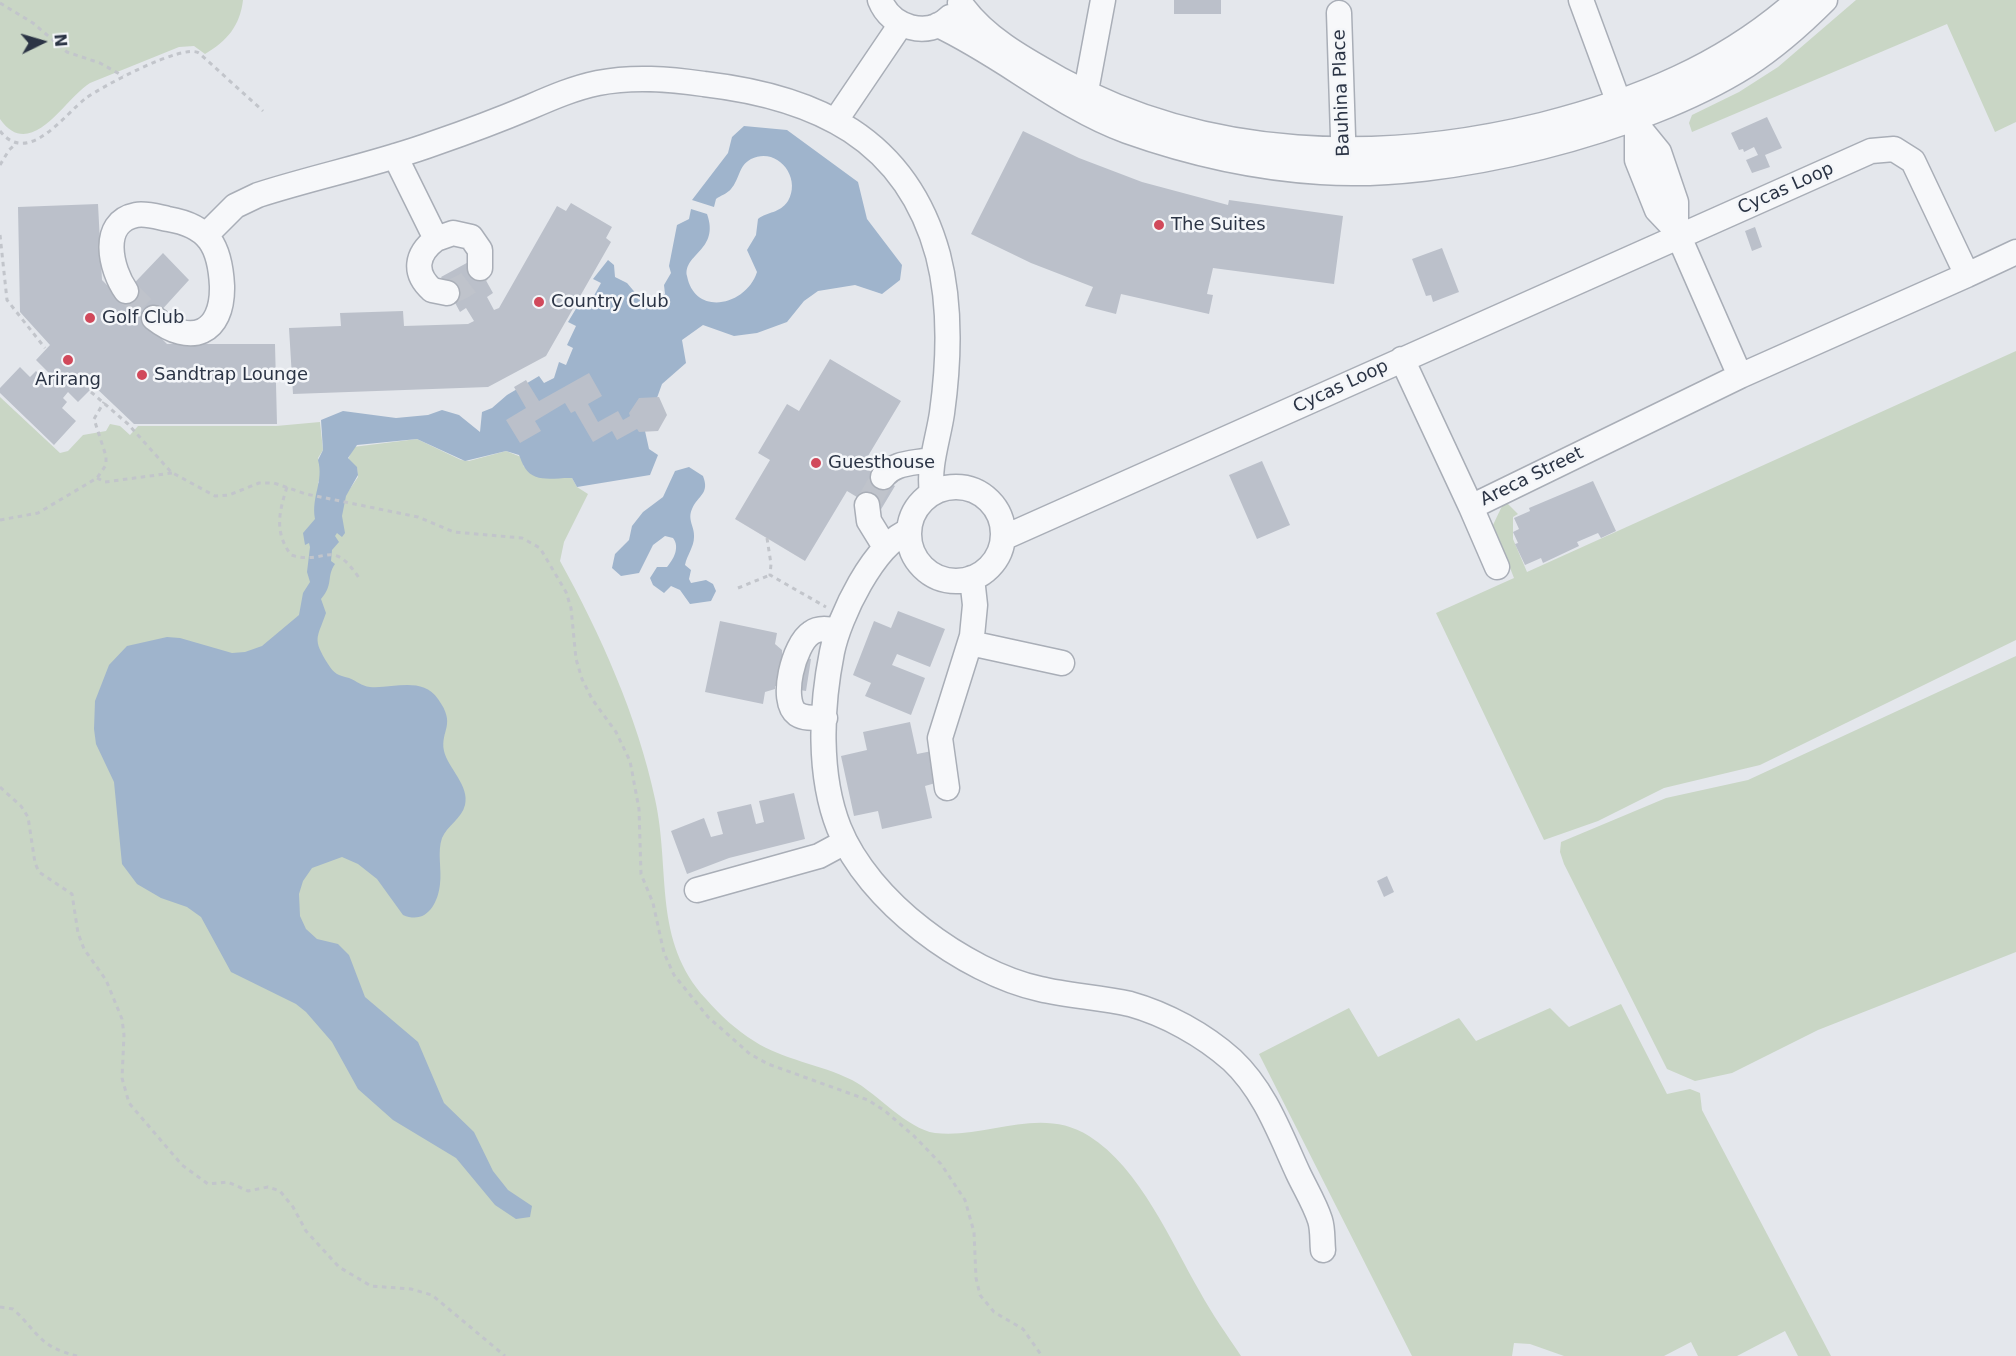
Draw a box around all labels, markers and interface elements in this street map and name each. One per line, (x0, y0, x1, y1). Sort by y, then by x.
north arrow (12, 12, 72, 72)
street label: Bauhina Place (1329, 29, 1355, 157)
text: N (50, 33, 70, 48)
street label: Cycas Loop (1735, 158, 1837, 220)
place label: The Suites (1171, 214, 1266, 236)
marker: The Suites (1152, 218, 1166, 232)
place label: Country Club (551, 291, 669, 313)
marker: Country Club (532, 295, 546, 309)
place label: Golf Club (102, 307, 184, 329)
marker: Golf Club (83, 311, 97, 325)
marker: Arirang (61, 353, 75, 367)
street label: Cycas Loop (1290, 356, 1392, 418)
place label: Sandtrap Lounge (154, 364, 308, 386)
marker: Sandtrap Lounge (135, 368, 149, 382)
place label: Arirang (35, 369, 101, 391)
street label: Areca Street (1477, 443, 1587, 511)
place label: Guesthouse (828, 452, 935, 474)
marker: Guesthouse (809, 456, 823, 470)

